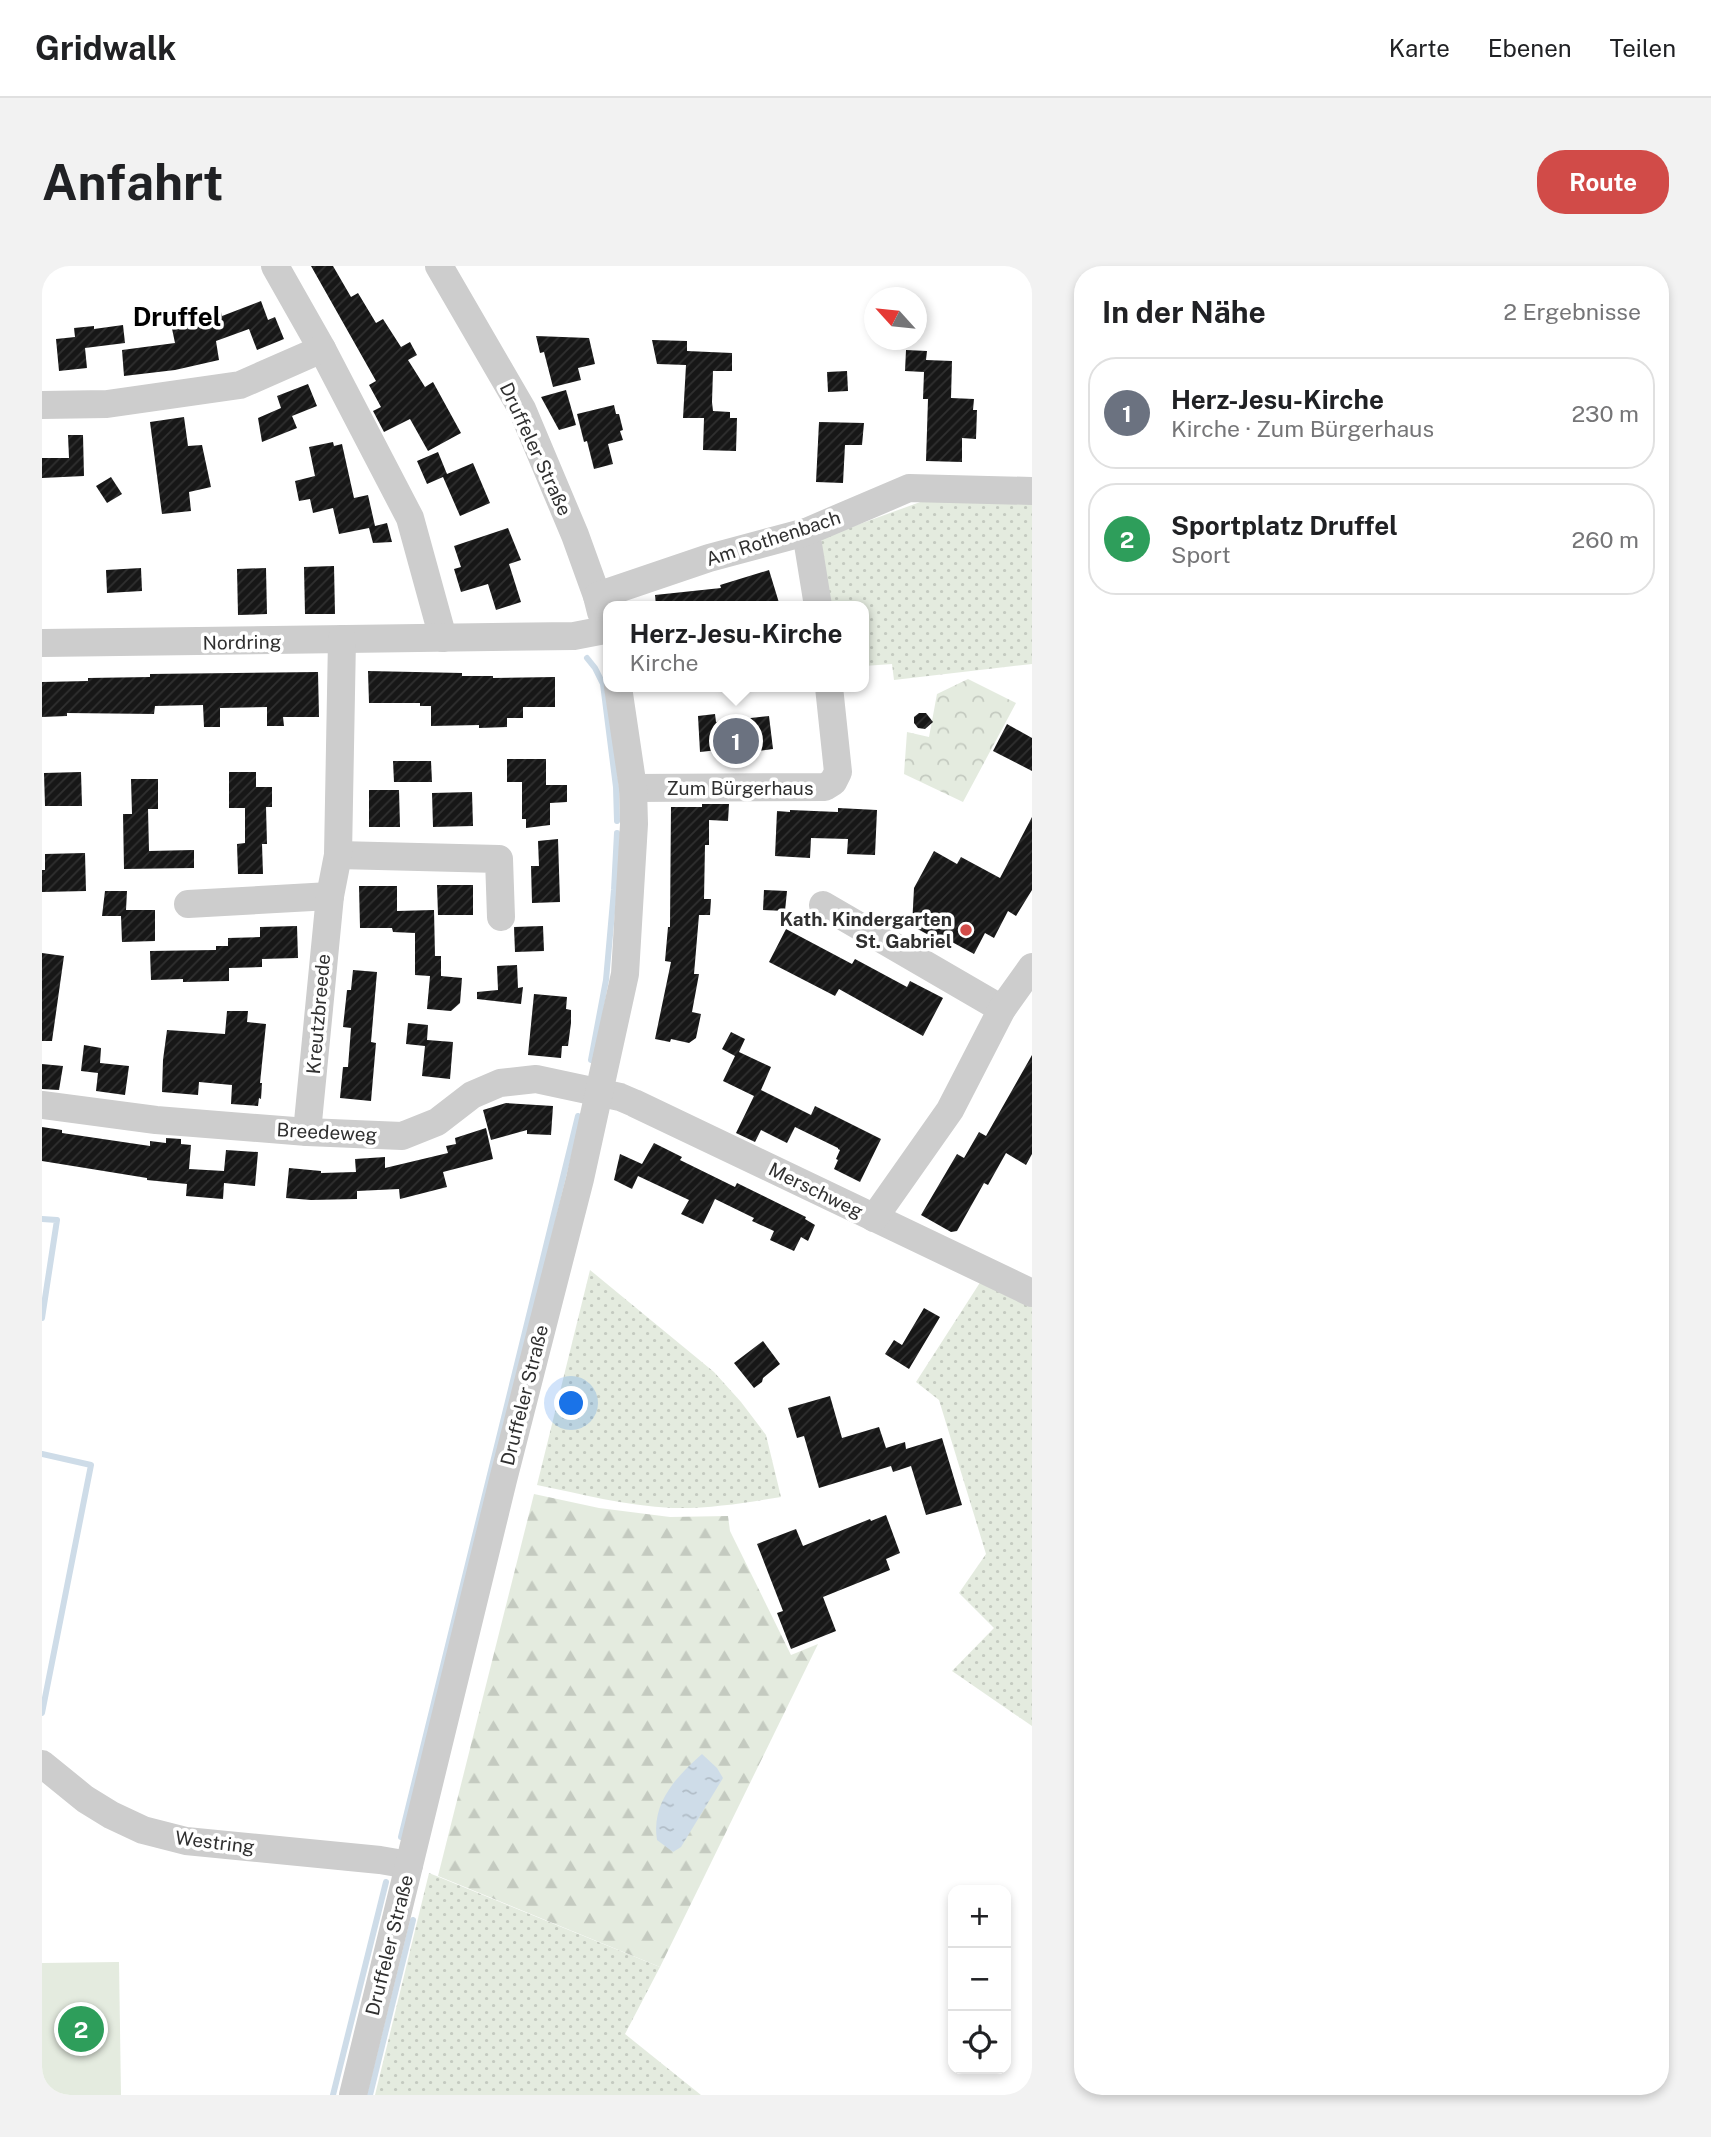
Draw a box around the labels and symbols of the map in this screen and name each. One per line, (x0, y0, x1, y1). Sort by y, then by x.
north arrow (864, 287, 927, 350)
district label: Druffel (133, 301, 221, 332)
street label: Druffeler Straße (496, 379, 576, 519)
street label: Am Rothenbach (703, 506, 843, 570)
street label: Nordring (202, 630, 282, 654)
pin: 1 (713, 715, 759, 767)
street label: Zum Bürgerhaus (666, 777, 814, 799)
place label: Kath. Kindergarten St. Gabriel (779, 908, 952, 952)
marker: Kath. Kindergarten St. Gabriel (958, 922, 974, 938)
street label: Kreutzbreede (302, 953, 334, 1075)
street label: Breedeweg (276, 1118, 378, 1146)
street label: Merschweg (765, 1158, 867, 1222)
street label: Druffeler Straße (496, 1322, 552, 1468)
your location (554, 1386, 588, 1420)
street label: Westring (174, 1826, 256, 1858)
street label: Druffeler Straße (361, 1872, 417, 2018)
pin: 2 (58, 2003, 104, 2055)

